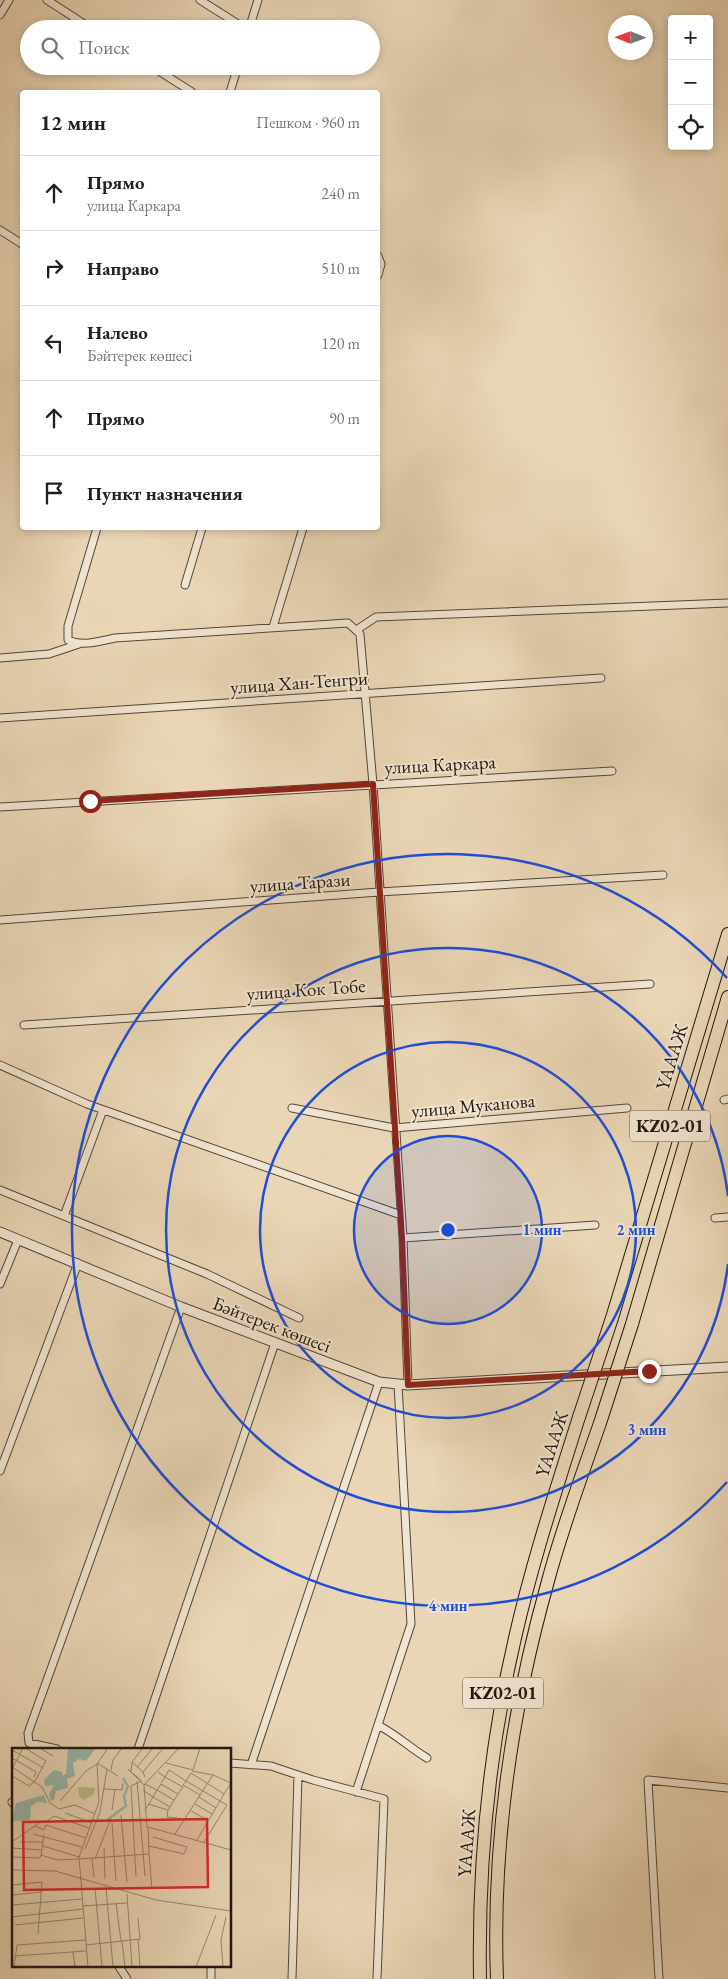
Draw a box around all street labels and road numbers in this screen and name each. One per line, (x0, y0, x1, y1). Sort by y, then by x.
street label: улица Хан-Тенгри (229, 665, 369, 700)
street label: улица Каркара (384, 749, 497, 780)
street label: улица Тарази (249, 867, 351, 898)
street label: улица Кок Тобе (246, 973, 366, 1006)
street label: ҮАААЖ (650, 1021, 693, 1093)
street label: улица Муканова (410, 1088, 536, 1123)
road number: KZ02-01 (630, 1110, 710, 1142)
street label: Бәйтерек көшесі (209, 1290, 335, 1359)
street label: ҮАААЖ (529, 1408, 574, 1480)
road number: KZ02-01 (463, 1678, 543, 1709)
street label: ҮАААЖ (452, 1808, 481, 1878)

